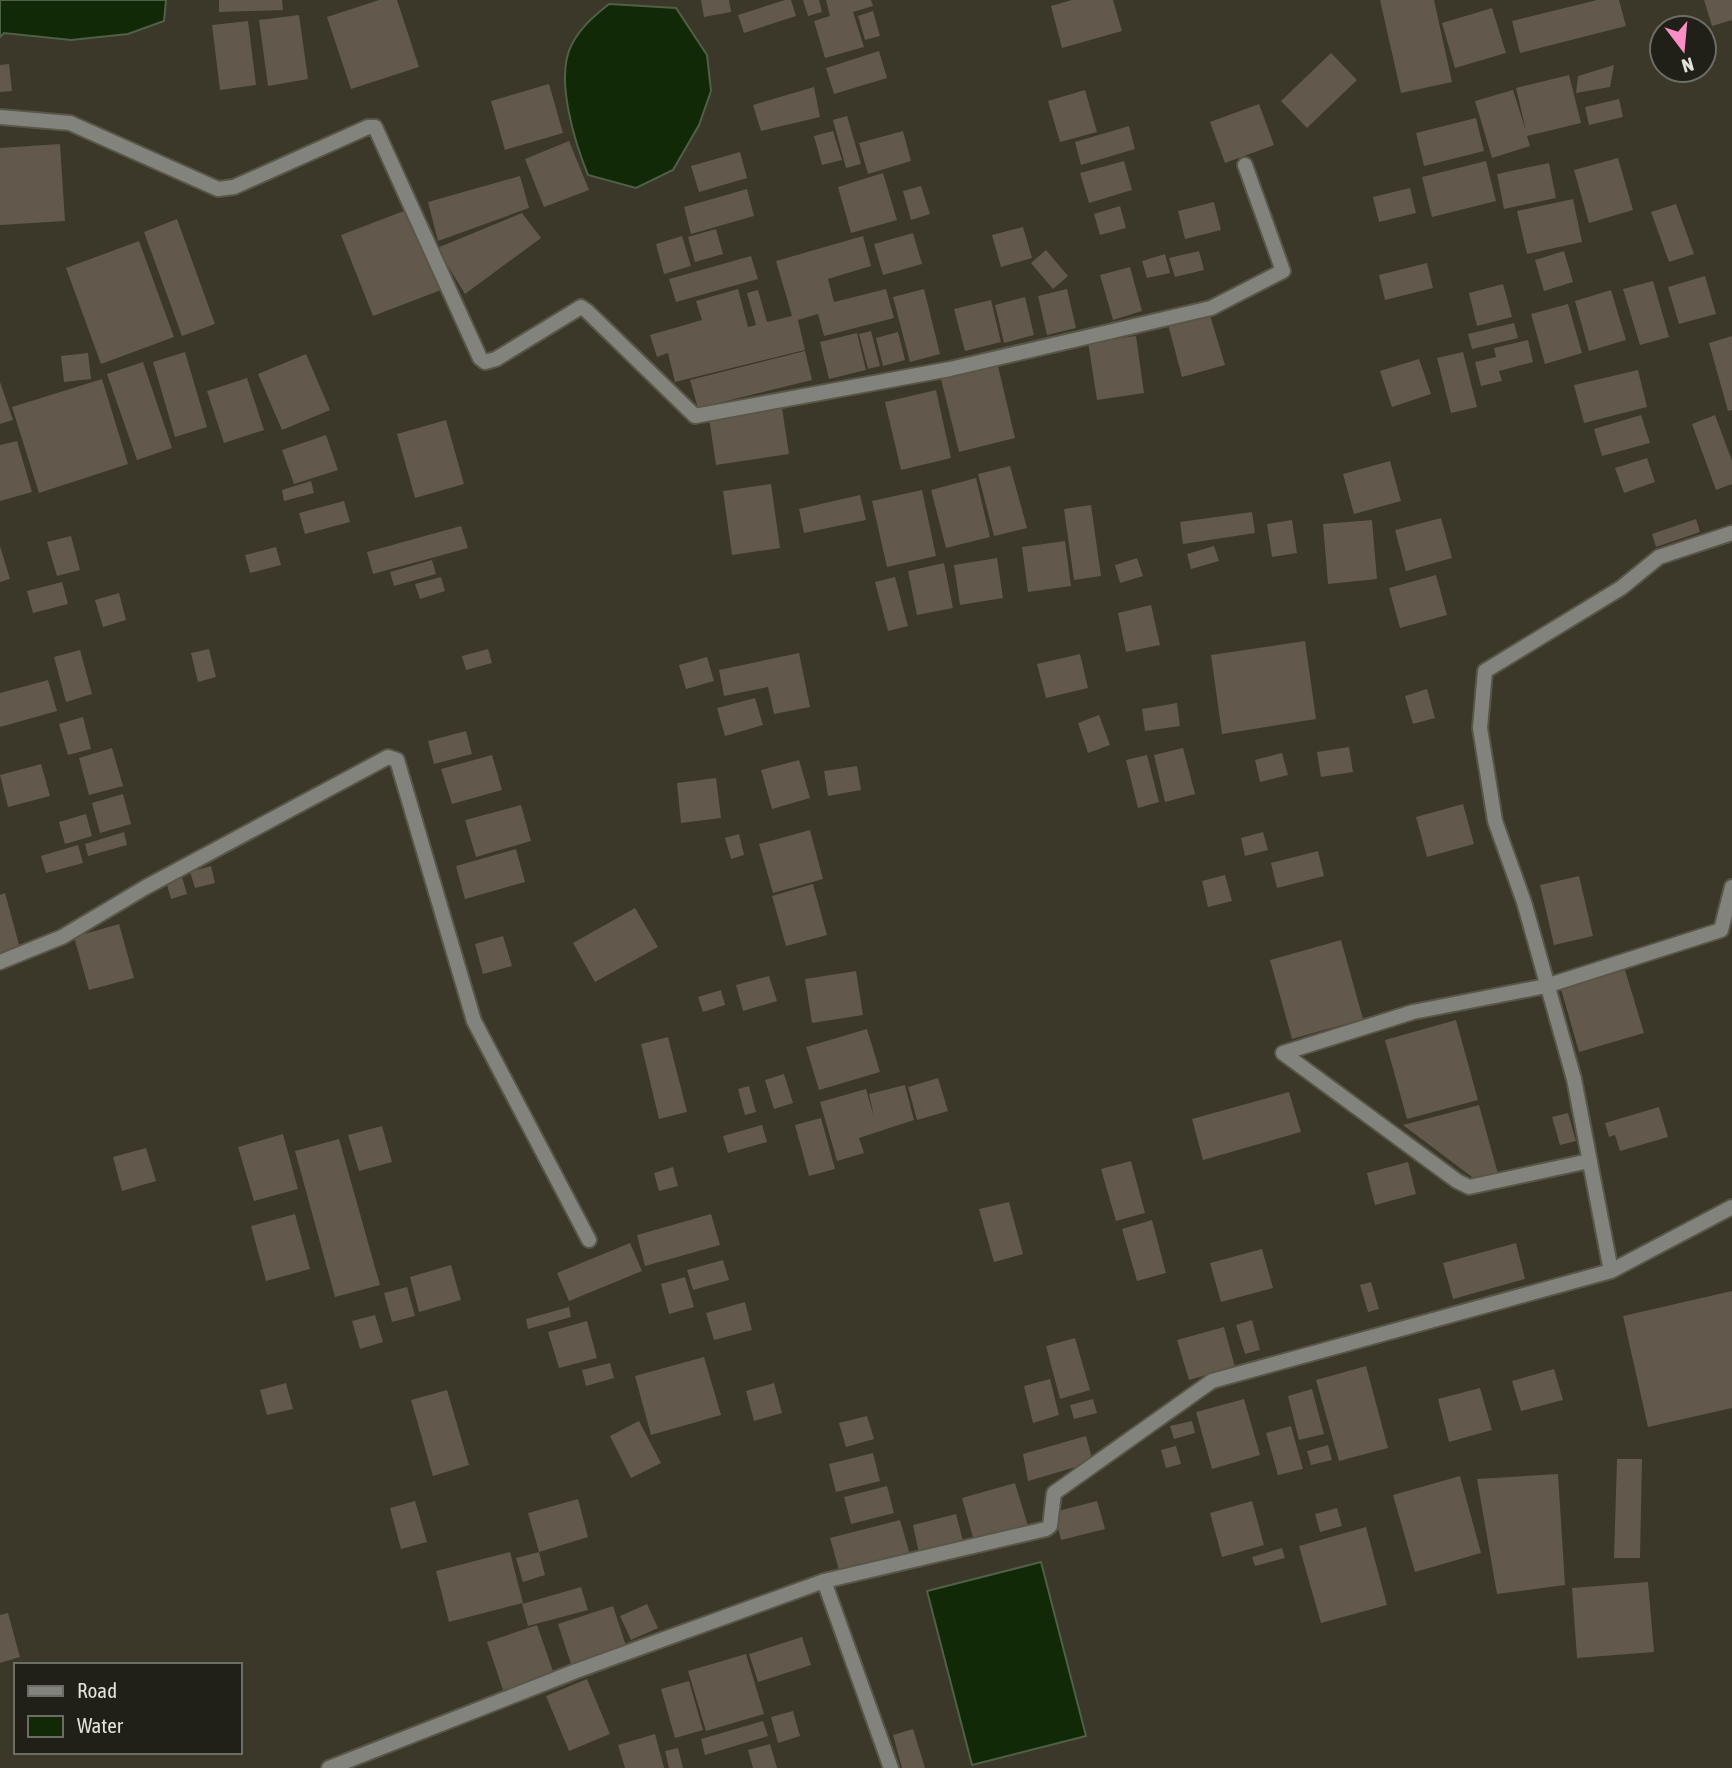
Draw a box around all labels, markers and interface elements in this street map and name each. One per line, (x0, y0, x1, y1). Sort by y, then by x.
north arrow (1648, 14, 1718, 84)
text: N (1679, 53, 1696, 77)
legend (14, 1663, 242, 1754)
text: Road (77, 1678, 117, 1702)
text: Water (77, 1713, 124, 1737)

